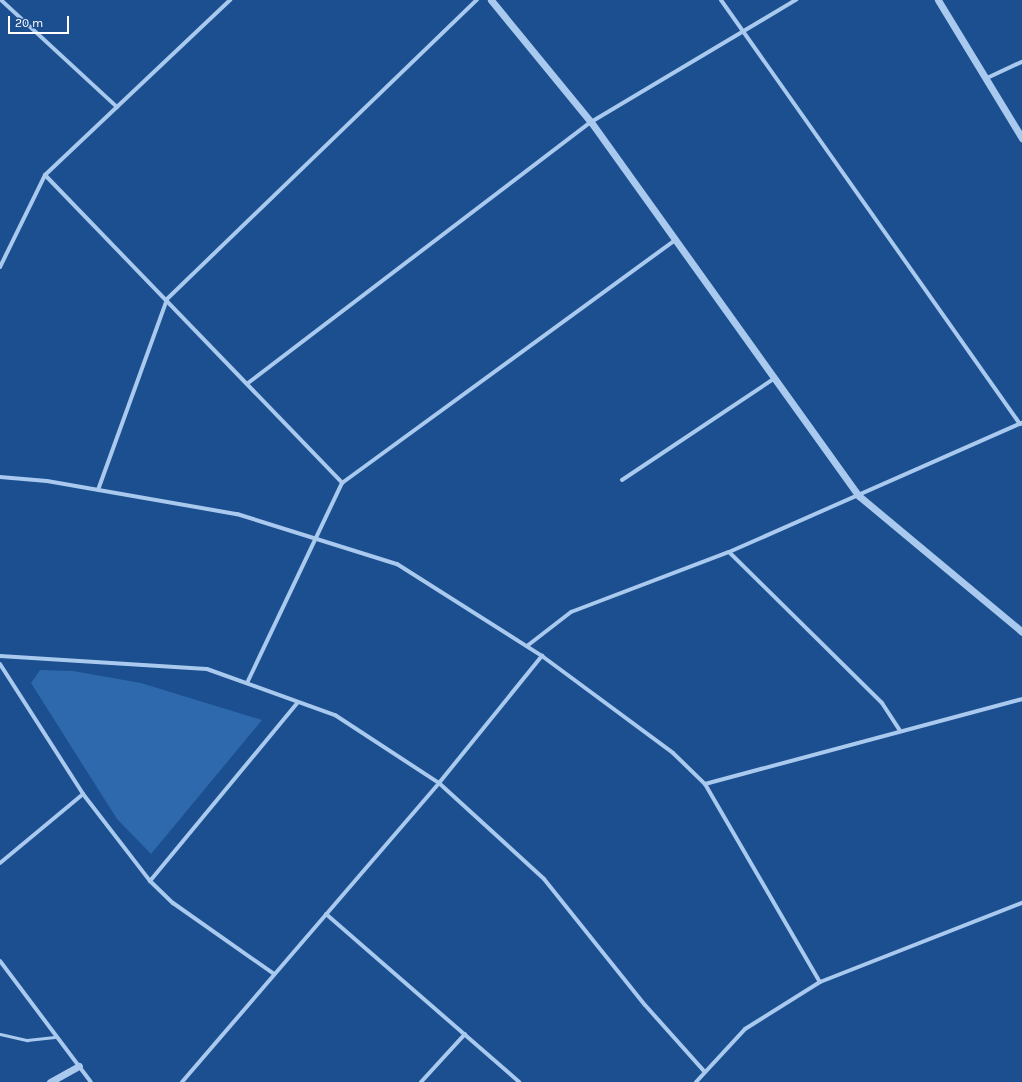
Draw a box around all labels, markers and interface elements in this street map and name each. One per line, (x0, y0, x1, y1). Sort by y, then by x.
scale bar (10, 8, 71, 34)
text: 20 m (15, 16, 43, 30)

